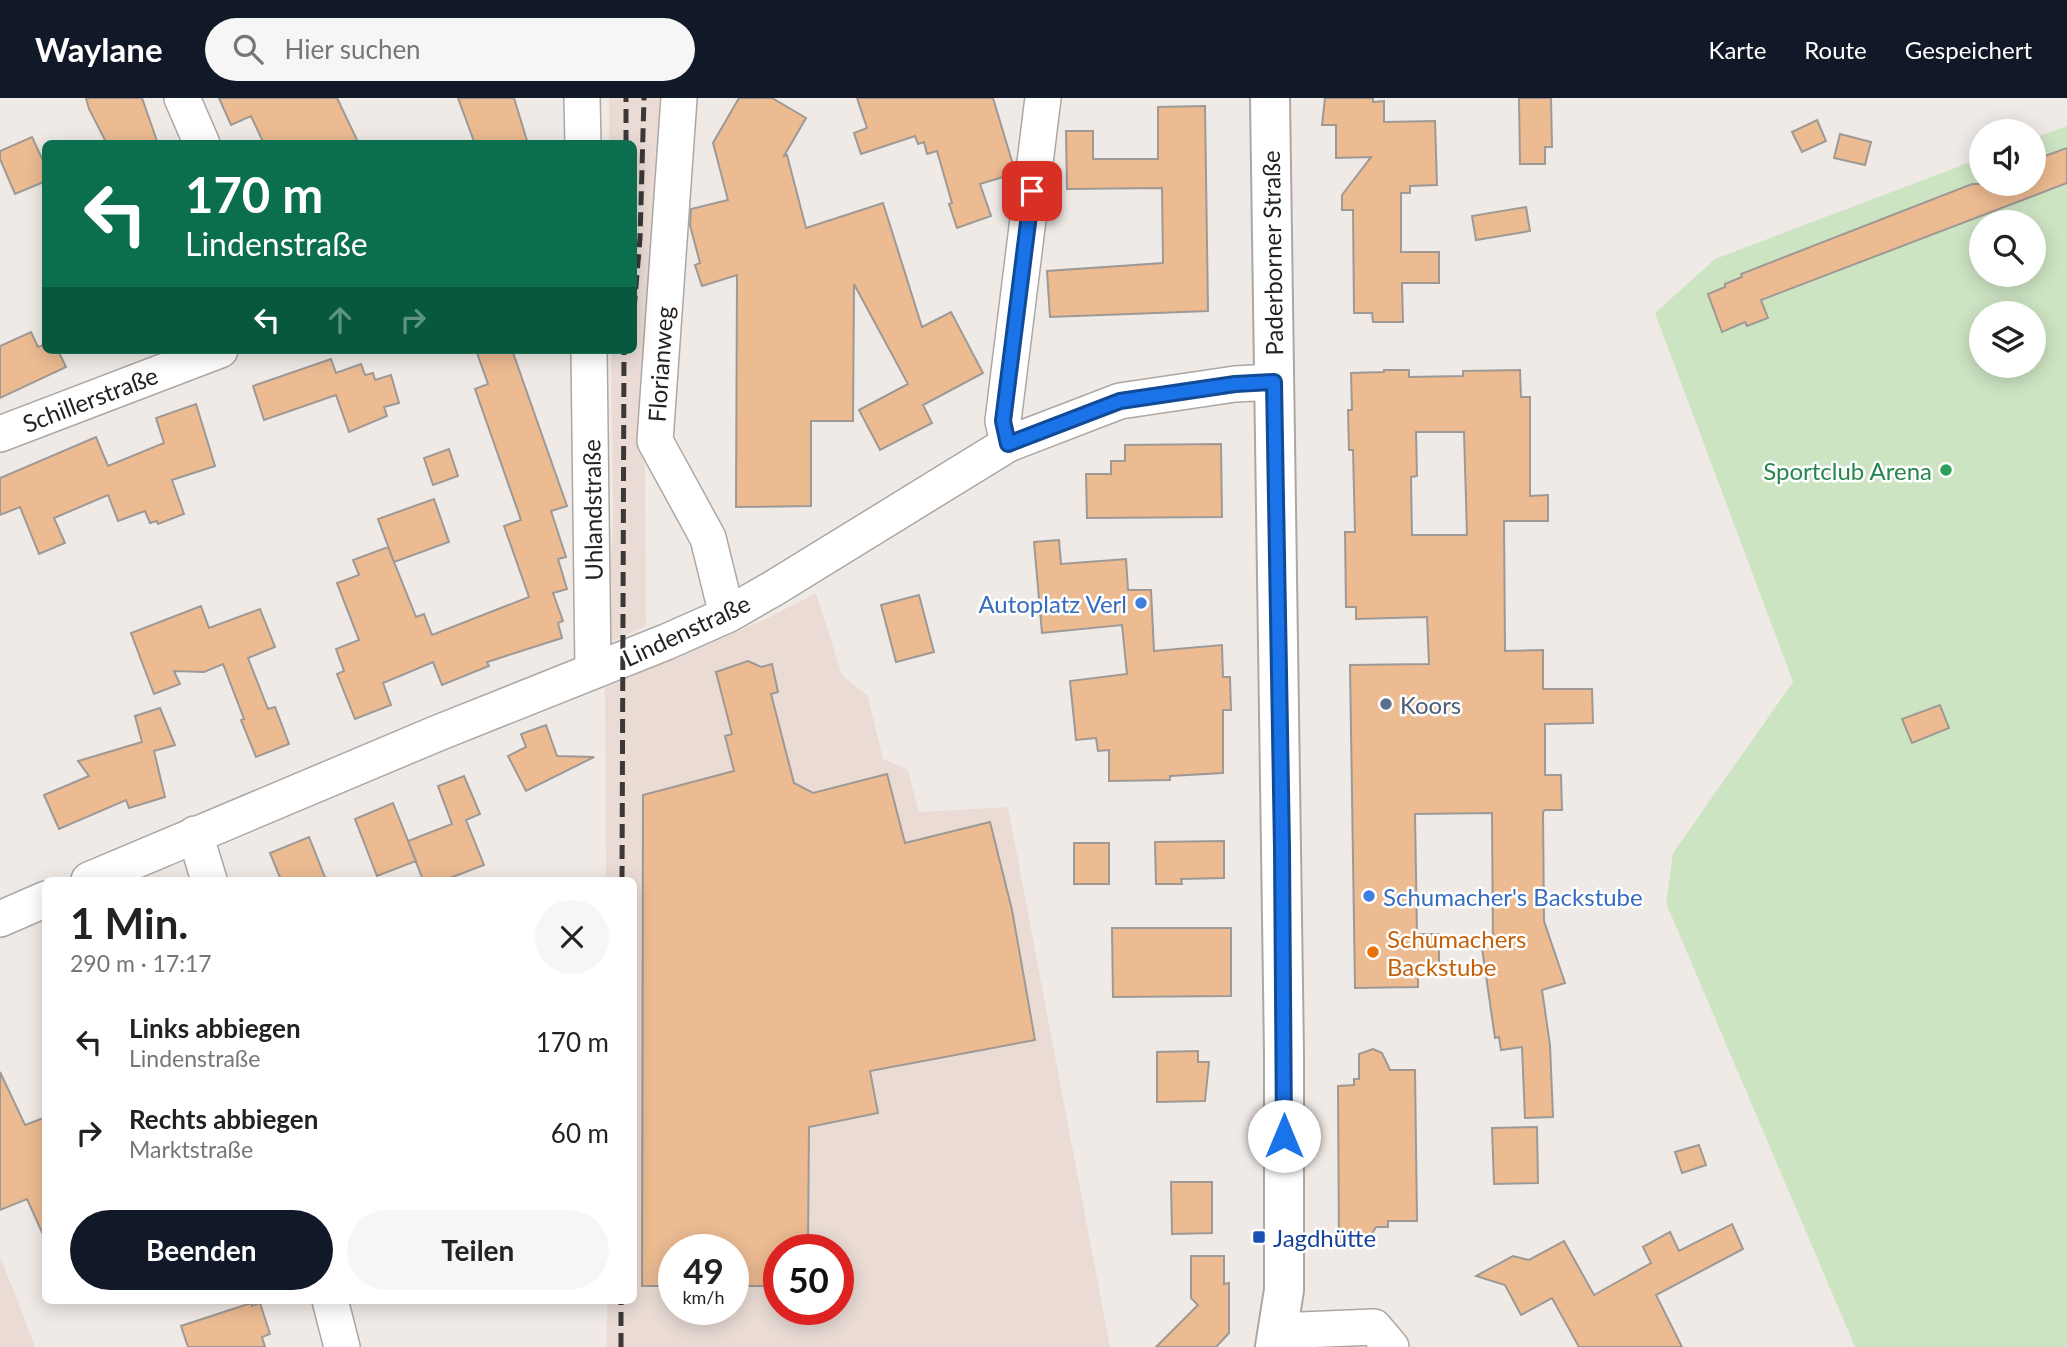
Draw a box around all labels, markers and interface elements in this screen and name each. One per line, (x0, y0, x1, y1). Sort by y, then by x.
search box (205, 18, 695, 81)
text: Waylane (35, 29, 163, 69)
icon: search (229, 30, 267, 68)
text: Hier suchen (285, 33, 421, 65)
text: Karte (1709, 35, 1766, 64)
text: Route (1804, 35, 1867, 64)
text: Gespeichert (1905, 35, 2032, 64)
map controls (1969, 119, 2046, 378)
button: sound (1969, 119, 2046, 196)
street label: Paderborner Straße (1256, 150, 1288, 356)
pin (1002, 161, 1062, 221)
text: 170 m (185, 165, 323, 223)
icon: left (70, 168, 161, 259)
icon: arrive (1013, 172, 1051, 210)
button: search (1969, 210, 2046, 287)
text: Lindenstraße (185, 224, 368, 263)
icon: left (248, 301, 286, 339)
icon: ahead (321, 301, 359, 339)
icon: right (394, 301, 432, 339)
button: layers (1969, 301, 2046, 378)
street label: Florianweg (641, 305, 679, 423)
street label: Schillerstraße (18, 360, 162, 438)
street label: Uhlandstraße (576, 439, 608, 581)
place label: Sportclub Arena (1763, 456, 1932, 485)
marker: Sportclub Arena (1938, 462, 1954, 478)
street label: Lindenstraße (618, 588, 754, 672)
place label: Autoplatz Verl (978, 589, 1127, 618)
marker: Autoplatz Verl (1133, 595, 1149, 611)
place label: Koors (1400, 690, 1461, 719)
marker: Koors (1378, 696, 1394, 712)
place label: Schumacher's Backstube (1383, 882, 1643, 911)
marker: Schumacher's Backstube (1361, 888, 1377, 904)
text: 1 Min. (70, 898, 188, 948)
button: close (535, 900, 609, 974)
place label: Schumachers Backstube (1387, 924, 1526, 981)
marker: Schumachers Backstube (1365, 944, 1381, 960)
text: 290 m · 17:17 (70, 949, 212, 977)
text: Links abbiegen (129, 1012, 301, 1044)
icon: left (70, 1023, 108, 1061)
text: 170 m (536, 1026, 609, 1058)
text: Lindenstraße (129, 1044, 260, 1072)
position arrow (1247, 1099, 1321, 1173)
text: Rechts abbiegen (129, 1103, 318, 1135)
icon: right (70, 1114, 108, 1152)
text: 60 m (551, 1117, 609, 1149)
text: Marktstraße (129, 1135, 253, 1163)
button: Beenden (70, 1210, 333, 1290)
button: Teilen (347, 1210, 609, 1290)
place label: Jagdhütte (1273, 1223, 1376, 1252)
marker: Jagdhütte (1251, 1229, 1267, 1245)
speed limit sign: 50 (763, 1234, 854, 1325)
text: 49 (683, 1249, 724, 1291)
text: km/h (682, 1286, 725, 1308)

